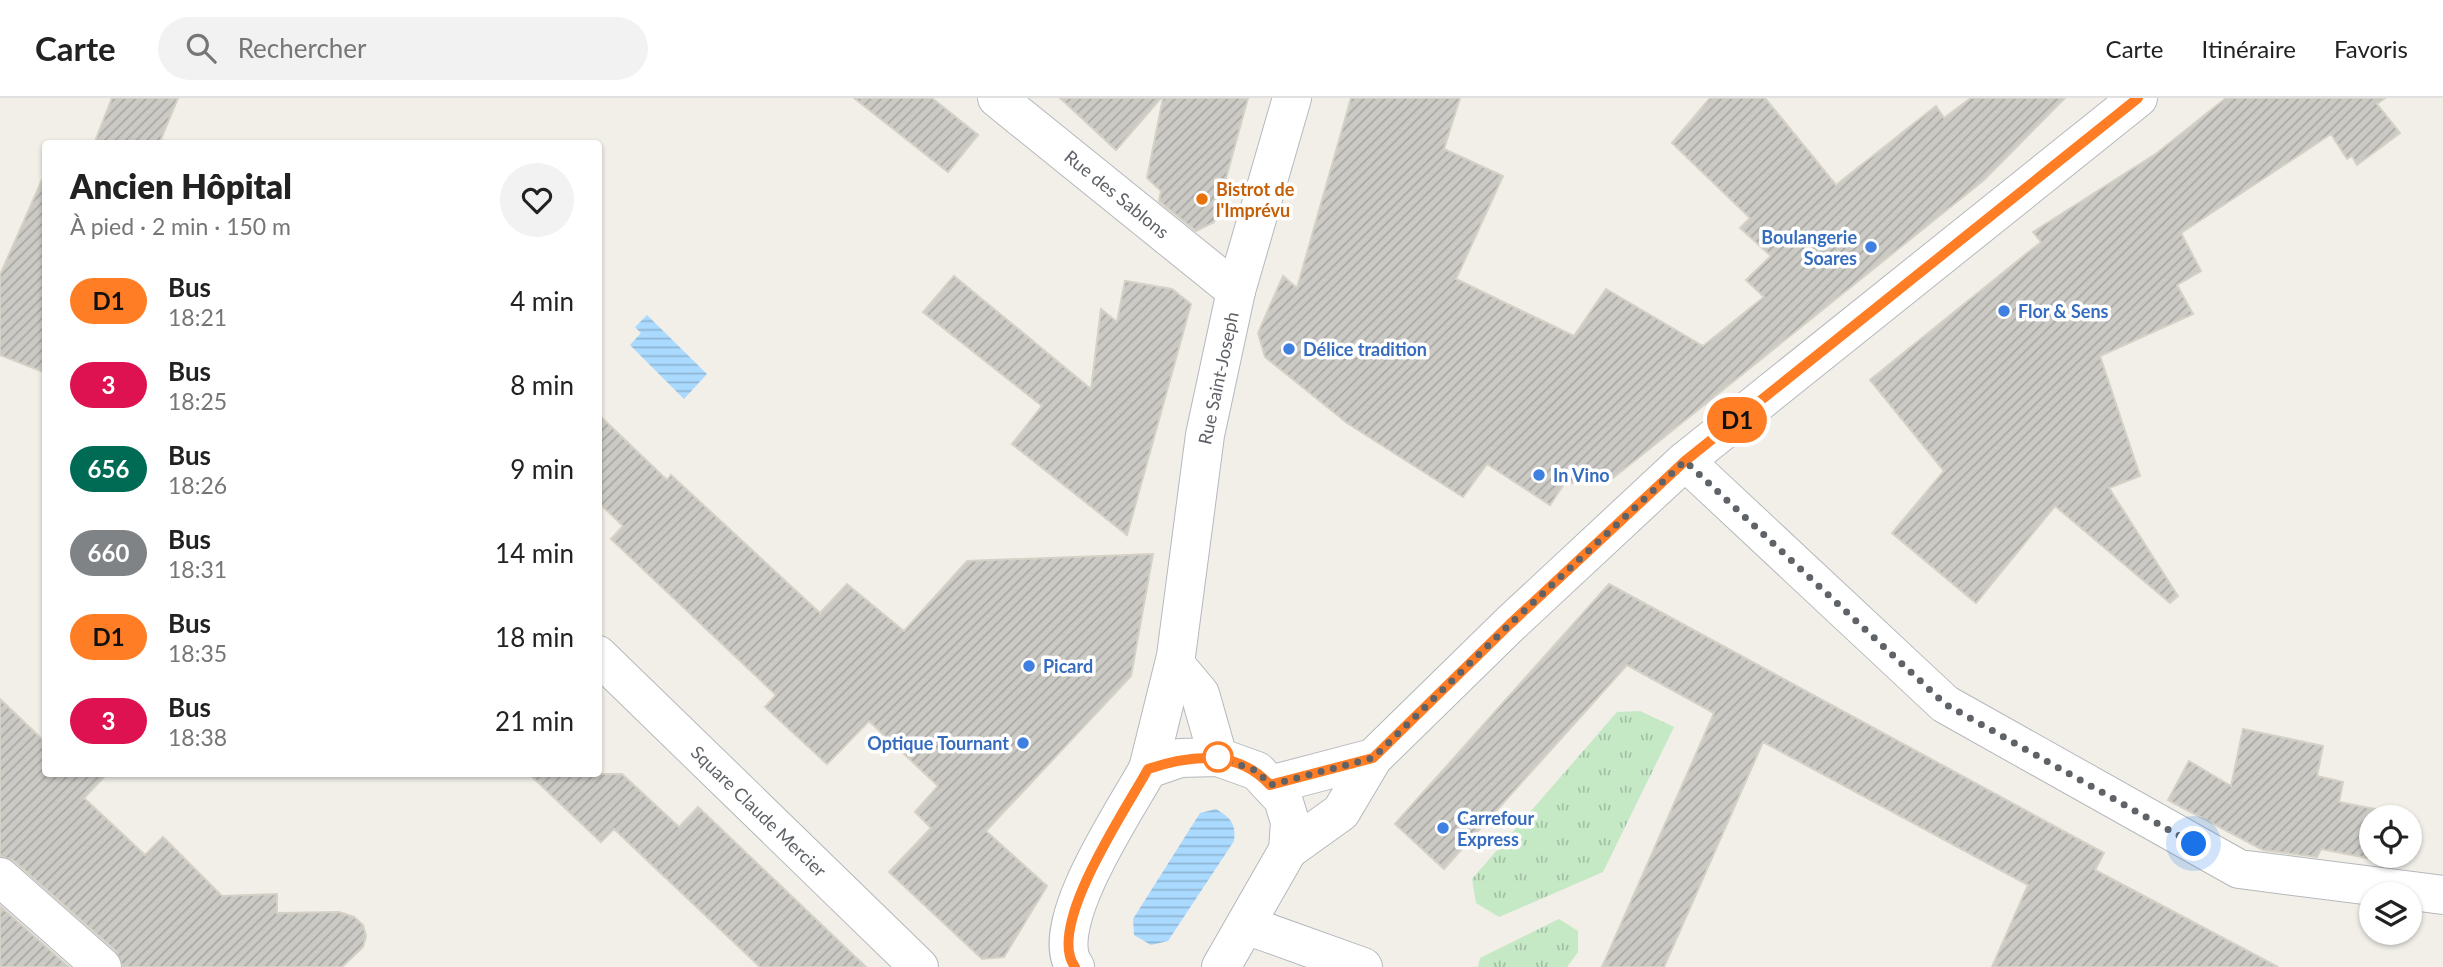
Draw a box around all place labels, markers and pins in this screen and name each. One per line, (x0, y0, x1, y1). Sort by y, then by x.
place label: Bistrot de l'Imprévu (1216, 178, 1295, 221)
marker: Bistrot de l'Imprévu (1194, 191, 1210, 207)
place label: Boulangerie Soares (1761, 226, 1857, 269)
marker: Boulangerie Soares (1863, 239, 1879, 255)
place label: Flor & Sens (2018, 300, 2109, 322)
marker: Flor & Sens (1996, 303, 2012, 319)
place label: Délice tradition (1303, 338, 1427, 360)
marker: Délice tradition (1281, 341, 1297, 357)
place label: In Vino (1553, 464, 1610, 486)
marker: In Vino (1531, 467, 1547, 483)
place label: Picard (1043, 655, 1093, 677)
marker: Picard (1021, 658, 1037, 674)
place label: Optique Tournant (867, 732, 1009, 754)
marker: Optique Tournant (1015, 735, 1031, 751)
unlabelled marker (1203, 742, 1233, 772)
place label: Carrefour Express (1457, 807, 1534, 850)
marker: Carrefour Express (1435, 820, 1451, 836)

